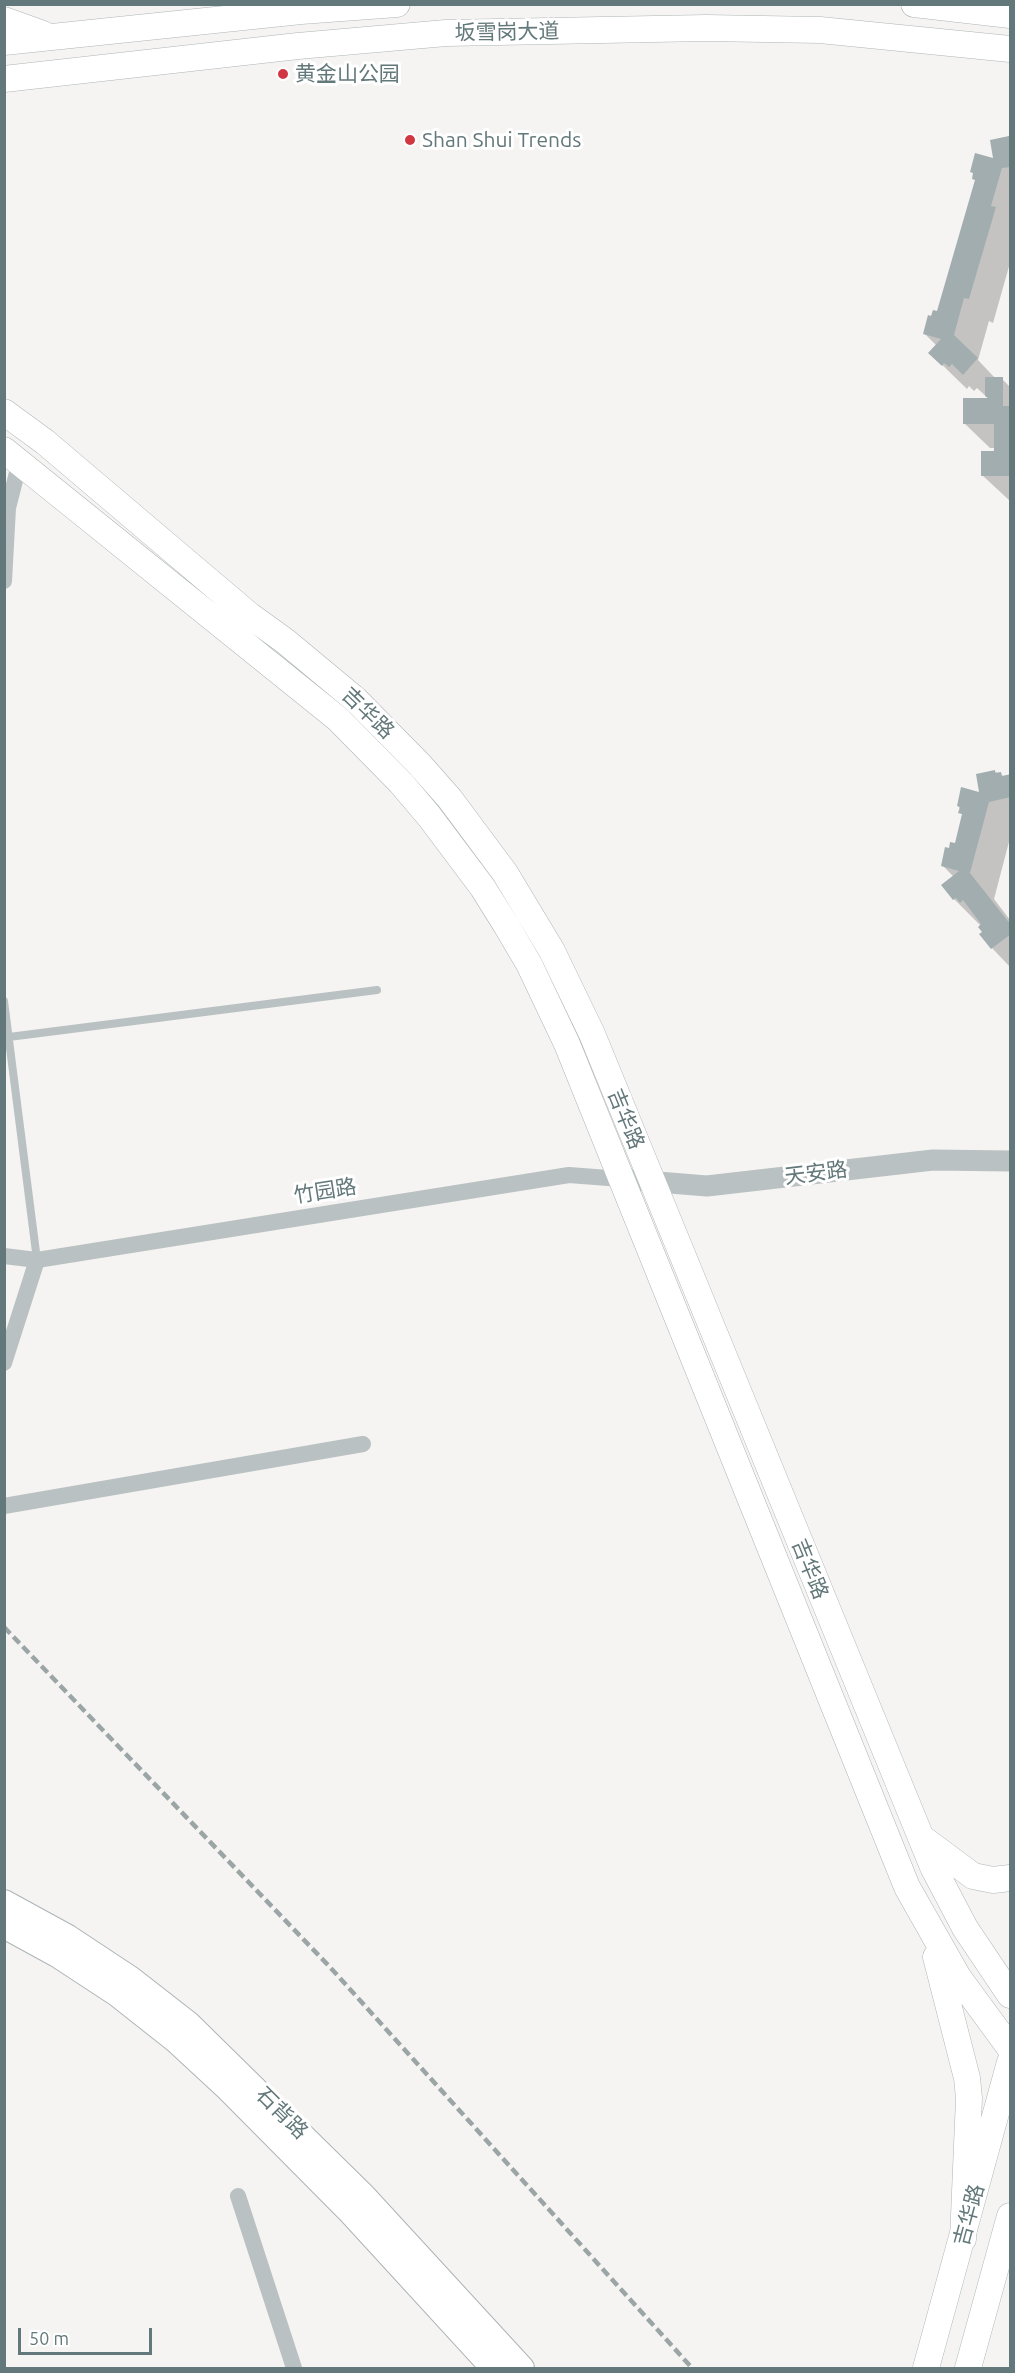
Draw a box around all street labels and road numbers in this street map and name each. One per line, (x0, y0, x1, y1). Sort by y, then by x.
street label: 坂雪岗大道 (454, 18, 560, 46)
street label: 吉华路 (337, 682, 399, 744)
street label: 吉华路 (603, 1085, 649, 1153)
street label: 天安路 (783, 1157, 849, 1189)
street label: 竹园路 (292, 1174, 358, 1208)
street label: 吉华路 (787, 1535, 833, 1603)
street label: 石背路 (251, 2082, 313, 2144)
street label: 吉华路 (949, 2181, 989, 2249)

